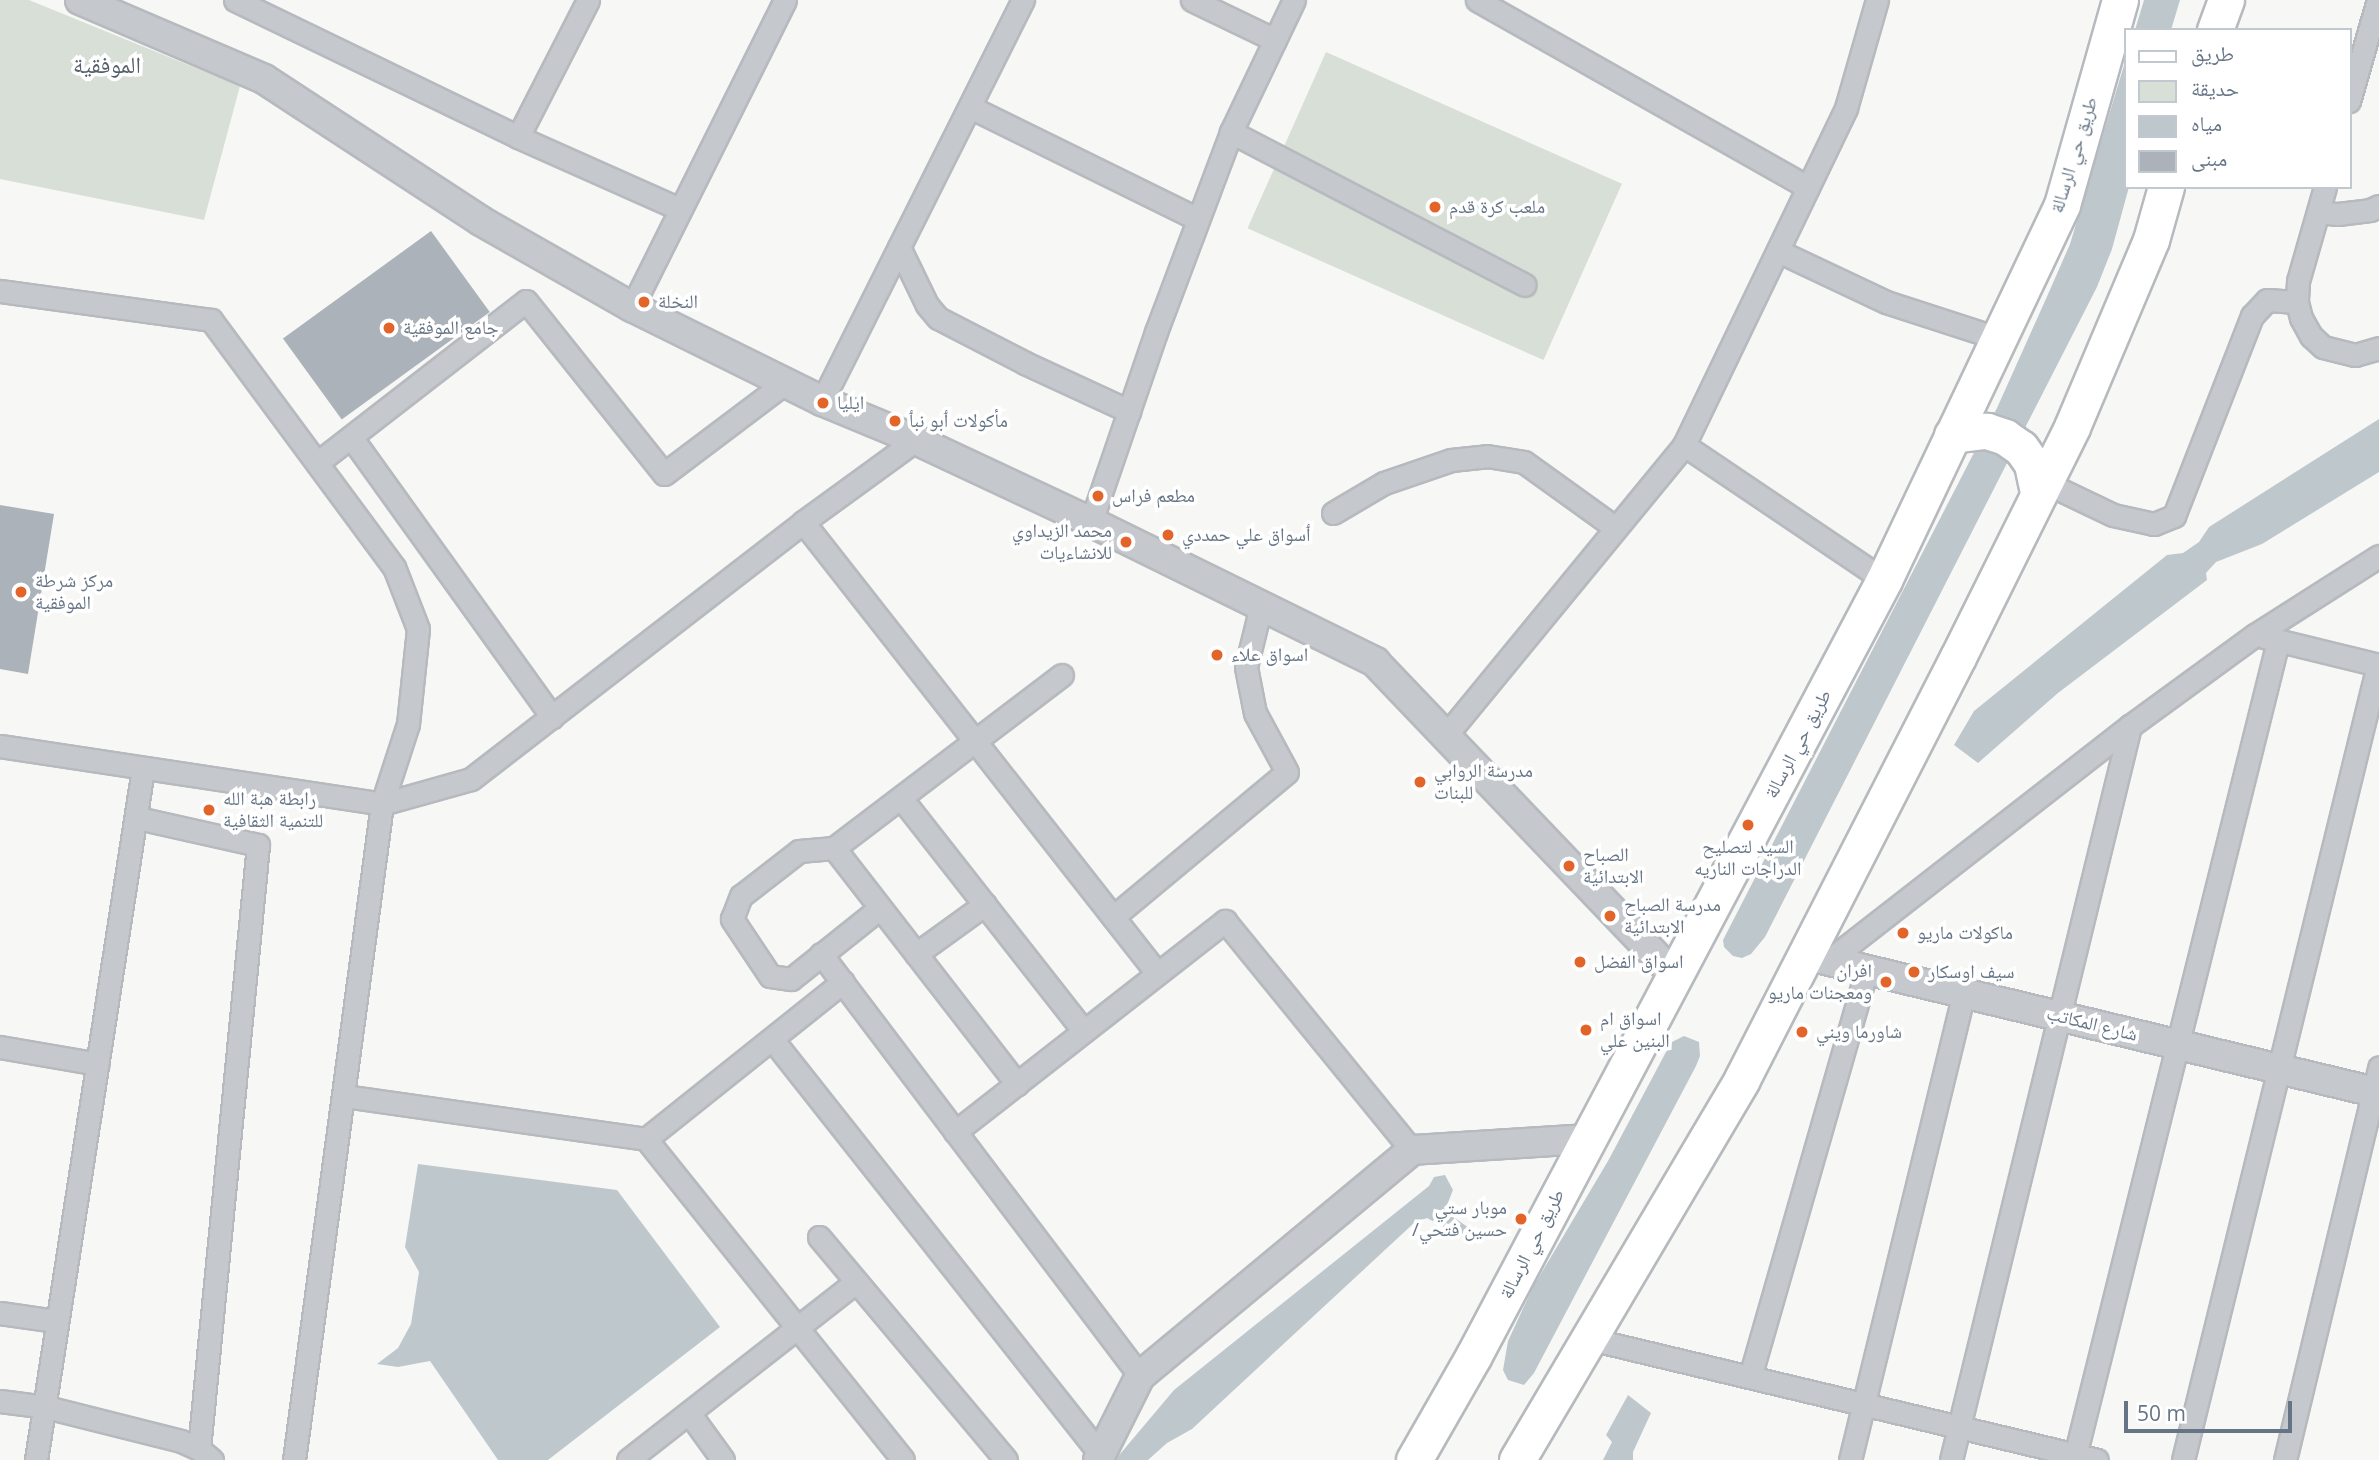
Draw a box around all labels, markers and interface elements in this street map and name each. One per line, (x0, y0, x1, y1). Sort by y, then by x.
legend (2124, 28, 2351, 189)
text: طريق (2191, 39, 2234, 67)
district label: الموفقية (73, 50, 141, 78)
text: حديقة (2191, 74, 2239, 102)
street label: طريق حي الرسالة (2046, 94, 2102, 216)
text: مياه (2191, 109, 2222, 137)
text: مبنى (2191, 144, 2227, 172)
place label: ملعب كرة قدم (1449, 196, 1545, 218)
marker: ملعب كرة قدم (1427, 199, 1443, 215)
place label: النخلة (658, 291, 698, 313)
marker: النخلة (636, 294, 652, 310)
place label: جامع الموفقية (403, 317, 499, 339)
marker: جامع الموفقية (381, 320, 397, 336)
place label: ايليا (837, 392, 864, 414)
marker: ايليا (815, 395, 831, 411)
place label: مأكولات ٲبو نبٲ (909, 410, 1008, 432)
marker: مأكولات ٲبو نبٲ (887, 413, 903, 429)
place label: مطعم فراس (1112, 485, 1195, 507)
marker: مطعم فراس (1090, 488, 1106, 504)
place label: محمد الزيداوي للانشاءيات (1012, 520, 1112, 564)
place label: ٲسواق علي حمددي (1182, 524, 1310, 546)
marker: ٲسواق علي حمددي (1160, 527, 1176, 543)
marker: محمد الزيداوي للانشاءيات (1118, 534, 1134, 550)
place label: مركز شرطة الموفقية (35, 570, 113, 614)
marker: مركز شرطة الموفقية (13, 584, 29, 600)
place label: اسواق علاء (1231, 644, 1308, 666)
marker: اسواق علاء (1209, 647, 1225, 663)
street label: طريق حي الرسالة (1760, 686, 1836, 802)
place label: مدرسة الروابي للبنات (1434, 760, 1533, 804)
marker: مدرسة الروابي للبنات (1412, 774, 1428, 790)
place label: رابطة هبة الله للتنمية الثقافية (223, 788, 323, 832)
marker: رابطة هبة الله للتنمية الثقافية (201, 802, 217, 818)
marker: السيد لتصليح الدراجات الناريه (1740, 817, 1756, 833)
place label: السيد لتصليح الدراجات الناريه (1694, 836, 1802, 880)
place label: الصباح الابتدائية (1583, 844, 1644, 888)
marker: الصباح الابتدائية (1561, 858, 1577, 874)
place label: مدرسة الصباح الابتدائية (1624, 894, 1721, 938)
marker: مدرسة الصباح الابتدائية (1602, 908, 1618, 924)
place label: ماكولات ماريو (1917, 922, 2013, 944)
marker: ماكولات ماريو (1895, 925, 1911, 941)
place label: اسواق الفضل (1594, 951, 1684, 973)
marker: اسواق الفضل (1572, 954, 1588, 970)
place label: افران ومعجنات ماريو (1768, 960, 1872, 1004)
place label: سيف اوسكار (1928, 961, 2015, 983)
marker: سيف اوسكار (1906, 964, 1922, 980)
marker: افران ومعجنات ماريو (1878, 974, 1894, 990)
street label: شارع المكاتب (2044, 1002, 2140, 1046)
place label: اسواق ام البنين علي (1600, 1008, 1670, 1052)
place label: شاورما ويني (1816, 1021, 1902, 1043)
marker: اسواق ام البنين علي (1578, 1022, 1594, 1038)
marker: شاورما ويني (1794, 1024, 1810, 1040)
street label: طريق حي الرسالة (1495, 1185, 1569, 1303)
place label: موبار ستي /حسين فتحي (1412, 1197, 1507, 1241)
marker: موبار ستي /حسين فتحي (1513, 1211, 1529, 1227)
scale bar (2127, 1386, 2295, 1430)
text: 50 m (2137, 1399, 2186, 1427)

